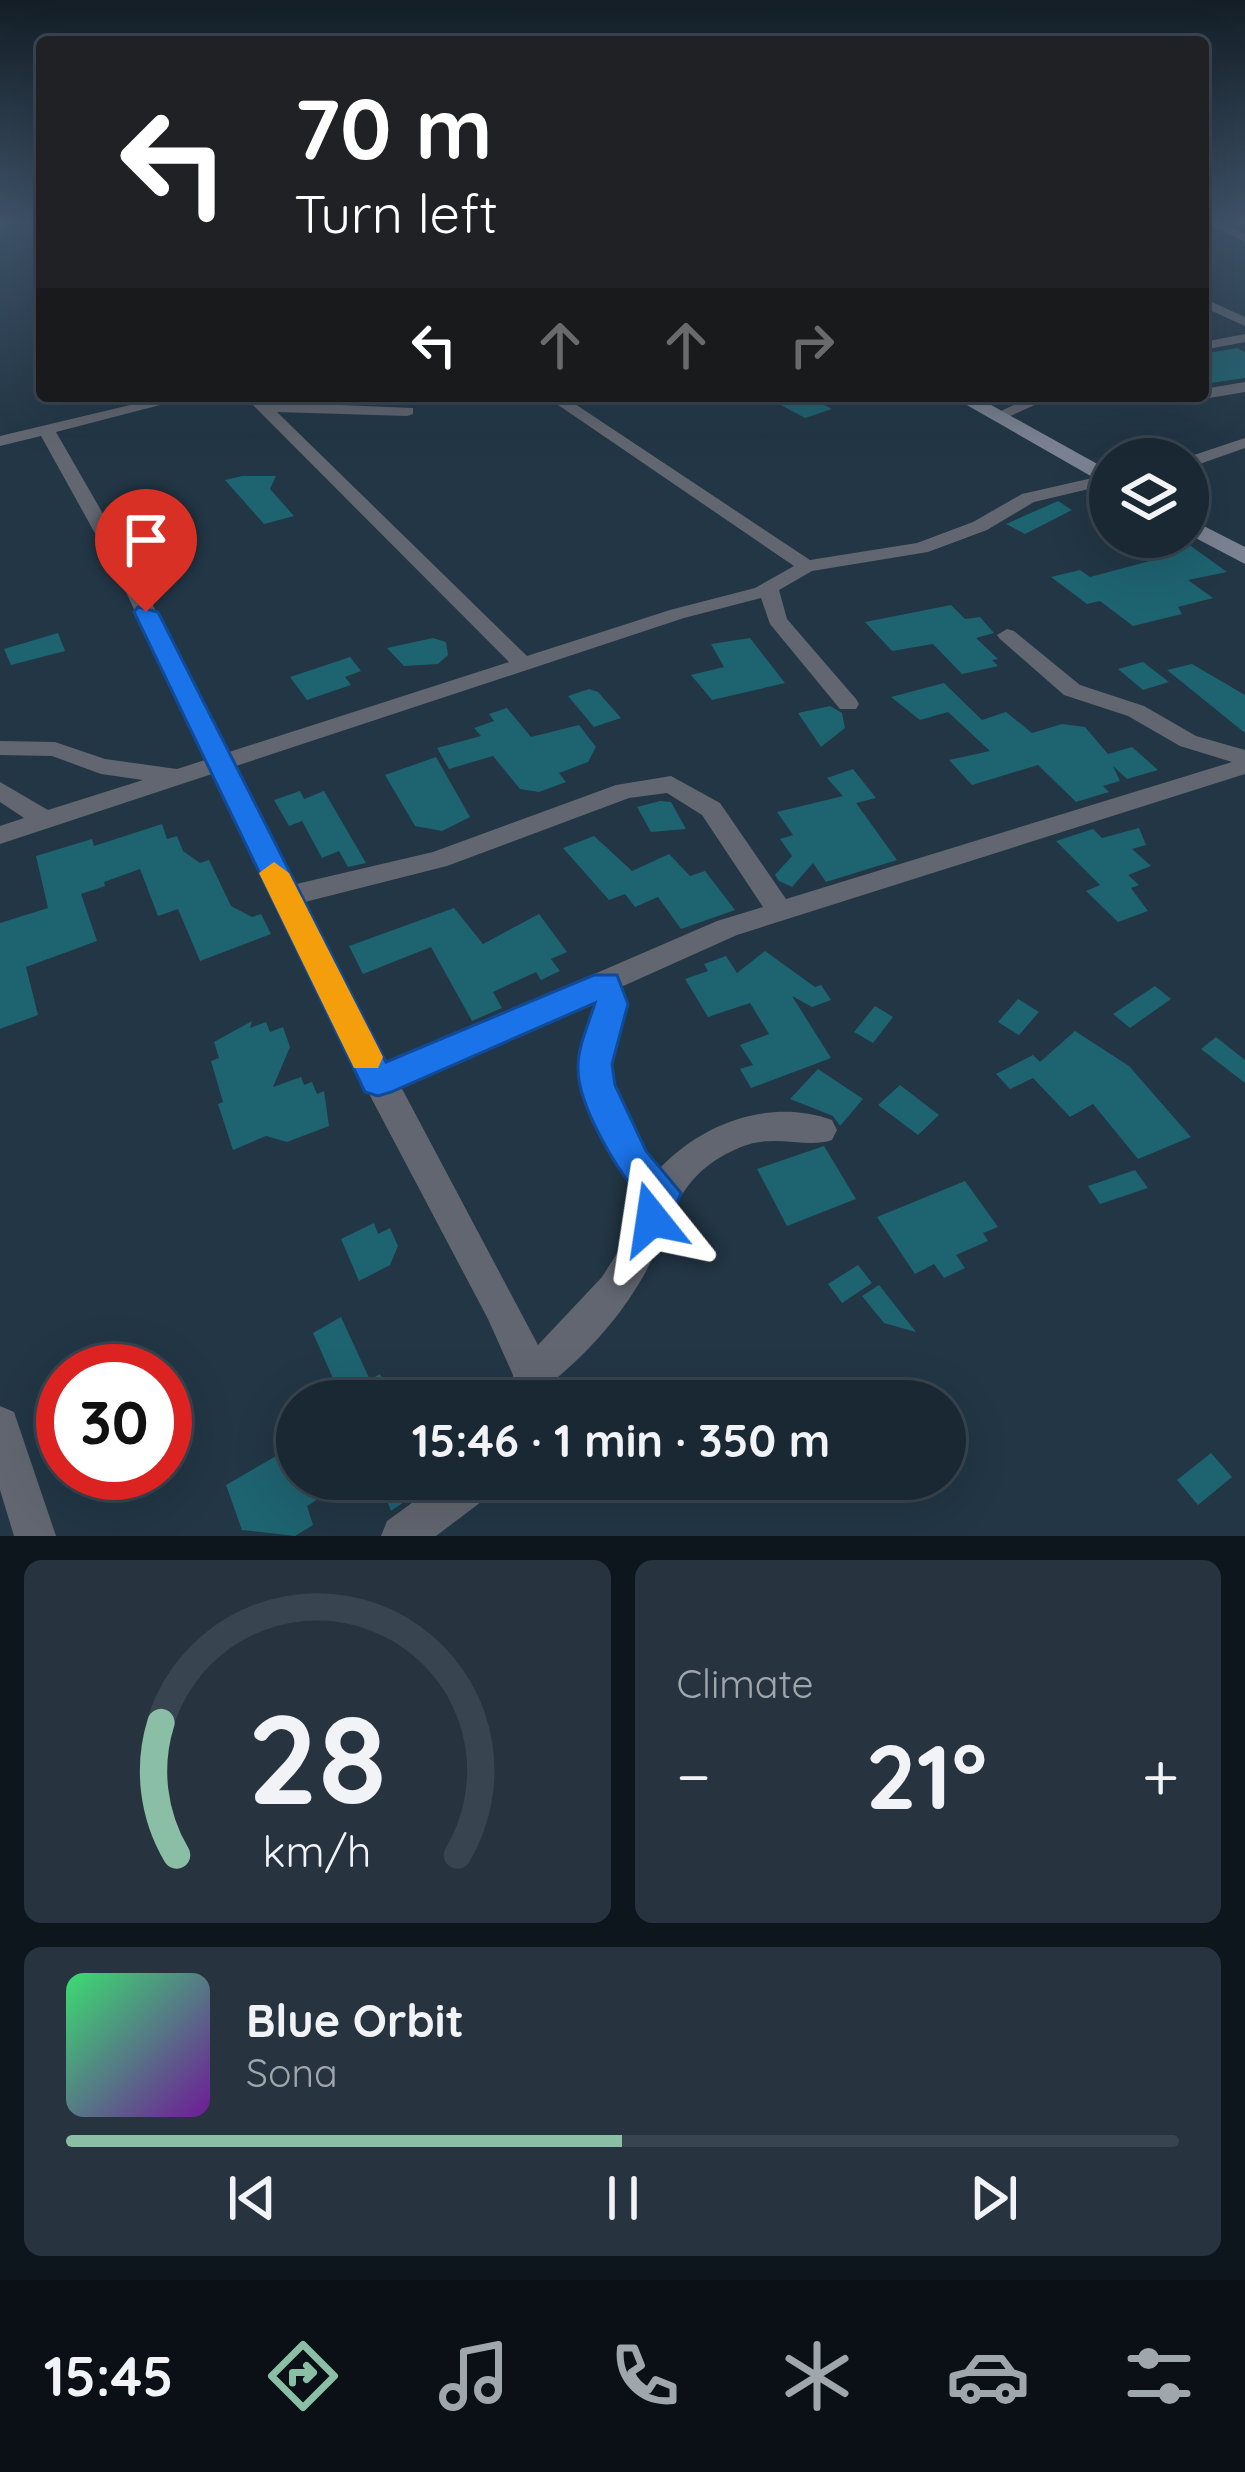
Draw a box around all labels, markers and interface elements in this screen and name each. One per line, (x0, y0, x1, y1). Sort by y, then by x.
text: 70 m (294, 75, 493, 180)
icon: left (96, 84, 252, 240)
text: Turn left (294, 179, 498, 247)
icon: left (401, 312, 467, 378)
icon: ahead (527, 312, 593, 378)
icon: ahead (653, 312, 719, 378)
icon: right (779, 312, 845, 378)
map controls (1089, 438, 1209, 558)
button: layers (1089, 438, 1209, 558)
pin (95, 489, 197, 612)
icon: arrive (113, 507, 179, 573)
position arrow (589, 1156, 715, 1282)
speed limit sign: 30 (36, 1344, 192, 1500)
text: 15:46 · 1 min · 350 m (412, 1412, 830, 1468)
text: Climate (677, 1659, 814, 1708)
text: 28 (248, 1679, 387, 1835)
text: 21° (866, 1719, 987, 1832)
text: − (677, 1734, 711, 1817)
text: + (1142, 1734, 1179, 1817)
text: km/h (263, 1823, 372, 1877)
text: Blue Orbit (246, 1992, 464, 2048)
text: Sona (246, 2048, 338, 2097)
icon: previous (219, 2165, 285, 2231)
icon: pause (590, 2165, 656, 2231)
icon: next (961, 2165, 1027, 2231)
icon: directions (261, 2334, 345, 2418)
icon: music (432, 2334, 516, 2418)
icon: phone (603, 2334, 687, 2418)
icon: climate (775, 2334, 859, 2418)
icon: car (946, 2334, 1030, 2418)
icon: filters (1117, 2334, 1201, 2418)
text: 15:45 (44, 2342, 173, 2410)

